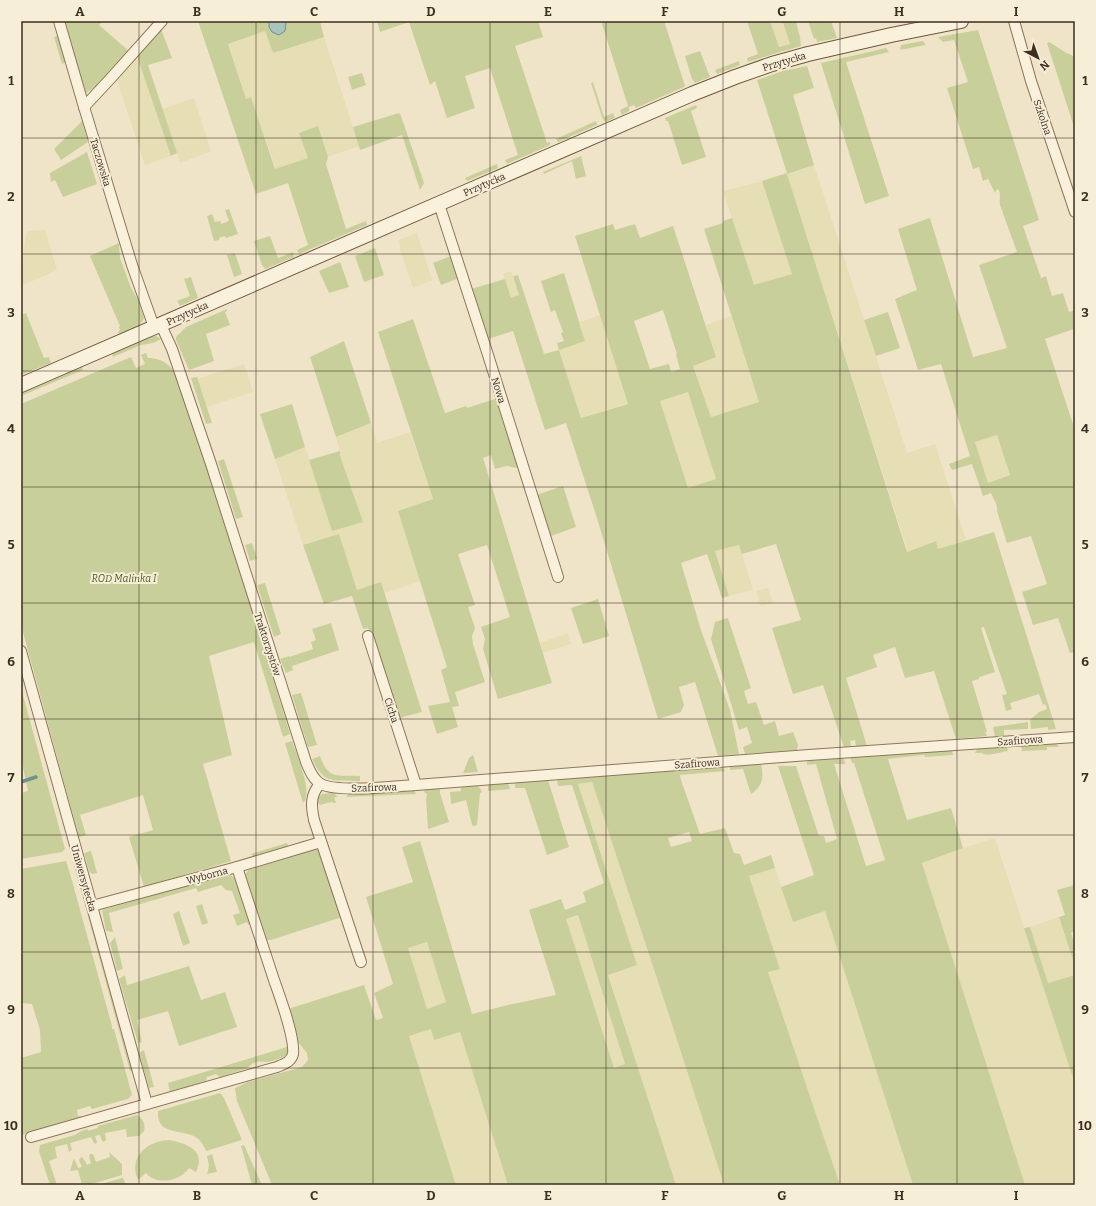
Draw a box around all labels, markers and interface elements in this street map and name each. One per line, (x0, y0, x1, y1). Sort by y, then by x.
text: A (75, 4, 85, 19)
text: B (193, 4, 201, 19)
text: C (310, 4, 318, 19)
text: D (426, 4, 436, 19)
text: E (544, 4, 552, 19)
text: F (661, 4, 669, 19)
text: G (777, 4, 787, 19)
text: H (894, 4, 904, 19)
text: I (1014, 4, 1019, 19)
north arrow (1018, 38, 1058, 78)
street label: Przytycka (761, 50, 808, 74)
text: N (1036, 57, 1052, 73)
text: 1 (8, 73, 14, 88)
text: 1 (1082, 73, 1088, 88)
street label: Szkolna (1030, 98, 1054, 137)
street label: Taczowska (87, 137, 113, 188)
street label: Przytycka (461, 170, 508, 199)
text: 2 (7, 189, 15, 204)
text: 2 (1081, 189, 1089, 204)
street label: Przytycka (165, 299, 211, 328)
text: 3 (7, 305, 15, 320)
text: 3 (1081, 305, 1089, 320)
street label: Nowa (488, 376, 508, 405)
text: 4 (7, 421, 15, 436)
text: 4 (1081, 421, 1089, 436)
text: 5 (7, 537, 15, 552)
text: 5 (1081, 537, 1089, 552)
park label: ROD Malinka I (92, 573, 157, 585)
street label: Traktorzystów (251, 611, 283, 678)
text: 6 (7, 654, 15, 669)
text: 6 (1081, 654, 1089, 669)
street label: Cicha (381, 696, 401, 725)
street label: Szafirowa (997, 733, 1044, 749)
street label: Szafirowa (674, 756, 721, 772)
text: 7 (8, 770, 15, 785)
text: 7 (1082, 770, 1089, 785)
street label: Szafirowa (351, 781, 398, 795)
street label: Uniwersytecka (68, 843, 98, 914)
street label: Wyborna (185, 865, 230, 887)
text: 8 (7, 886, 15, 901)
text: 8 (1081, 886, 1089, 901)
text: 9 (7, 1002, 15, 1017)
text: 9 (1081, 1002, 1089, 1017)
text: 10 (4, 1118, 18, 1133)
text: 10 (1078, 1118, 1092, 1133)
text: A (75, 1188, 85, 1203)
text: B (193, 1188, 201, 1203)
text: C (310, 1188, 318, 1203)
text: D (426, 1188, 436, 1203)
text: E (544, 1188, 552, 1203)
text: F (661, 1188, 669, 1203)
text: G (777, 1188, 787, 1203)
text: H (894, 1188, 904, 1203)
text: I (1014, 1188, 1019, 1203)

